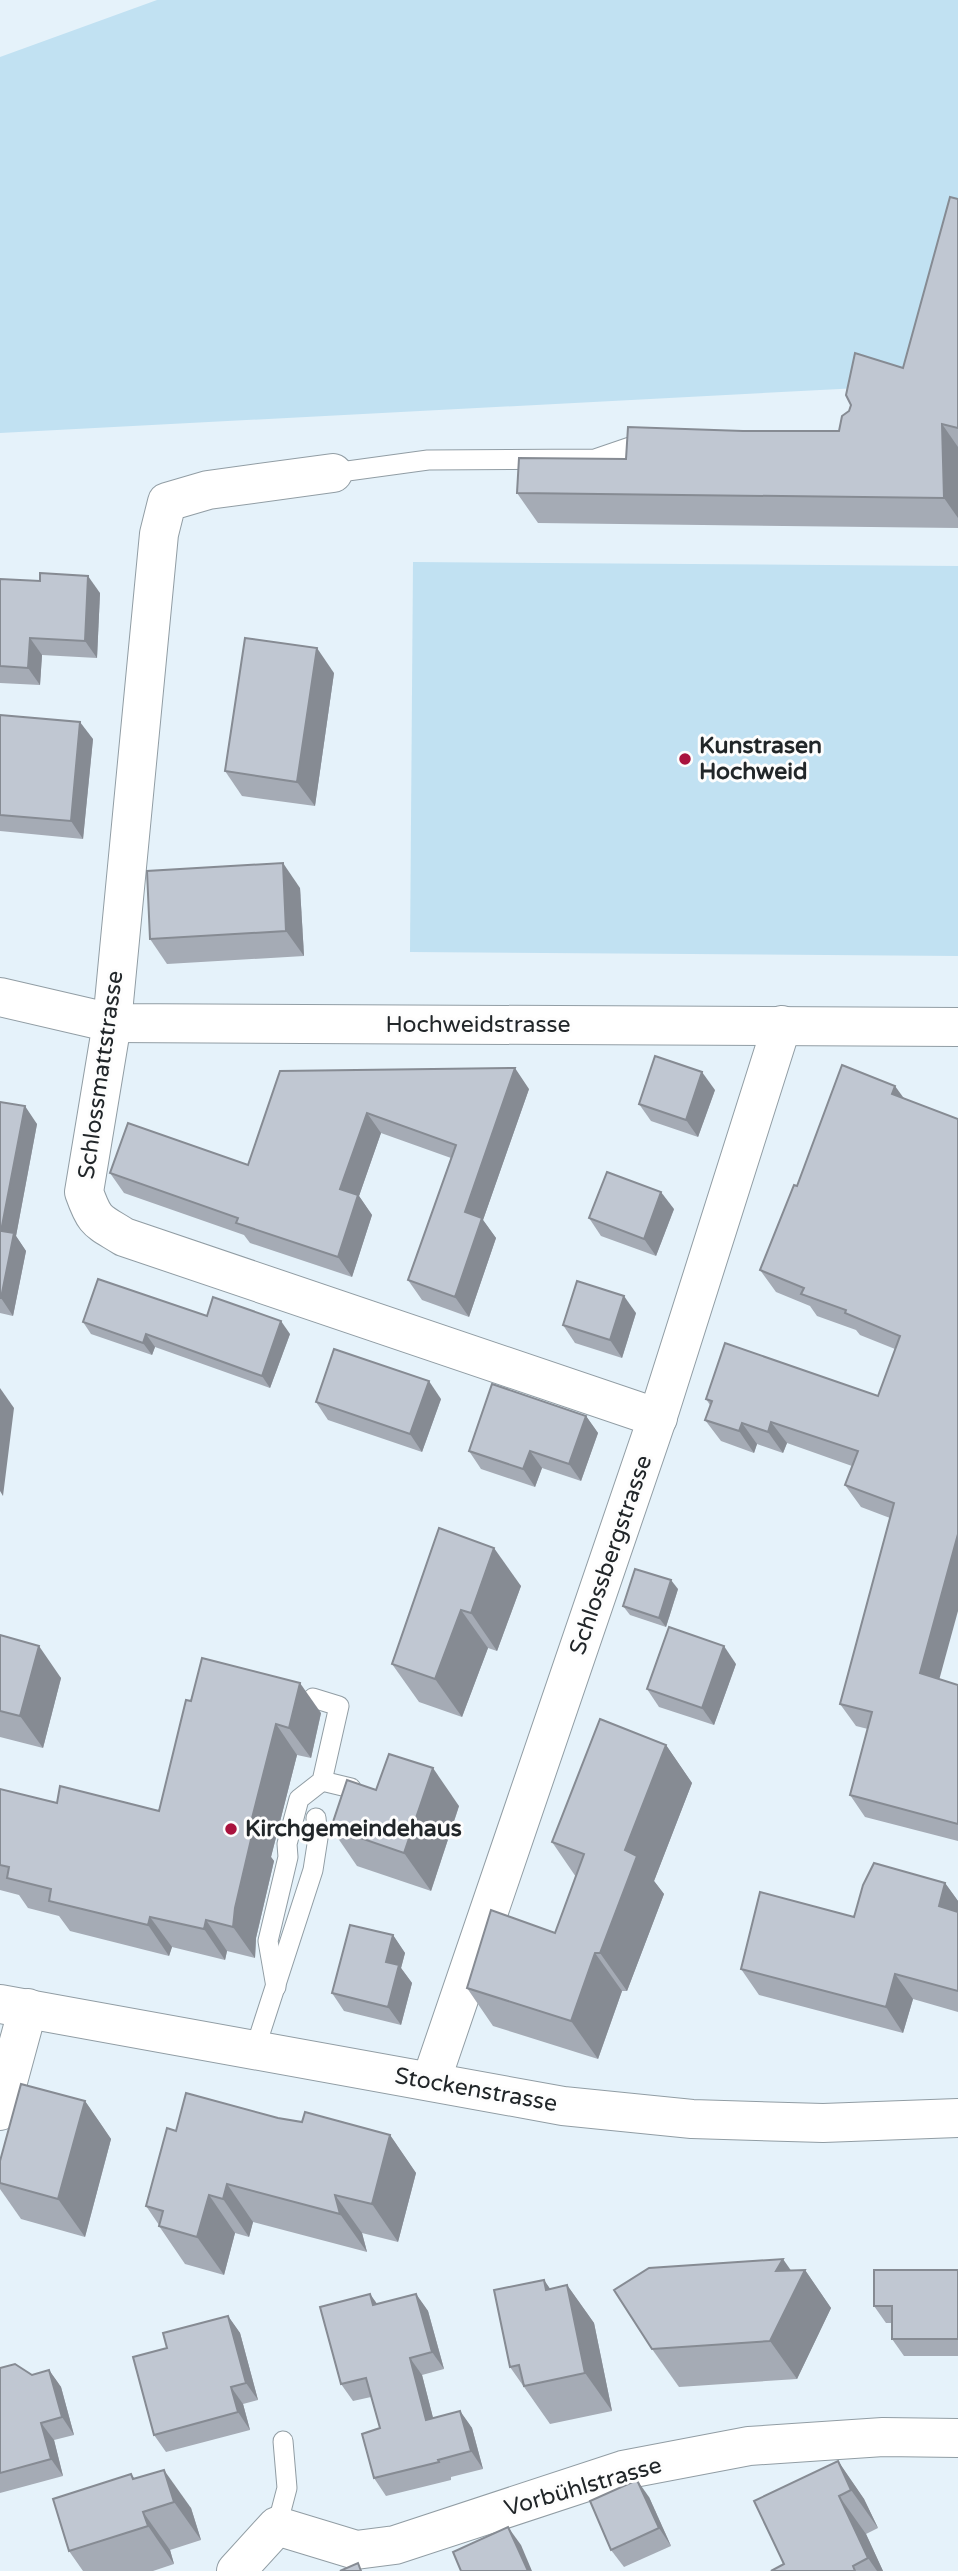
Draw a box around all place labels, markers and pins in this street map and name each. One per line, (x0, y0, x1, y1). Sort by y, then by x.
place label: Kunstrasen Hochweid (699, 732, 822, 786)
marker: Kunstrasen Hochweid (677, 751, 693, 767)
place label: Kirchgemeindehaus (245, 1815, 462, 1843)
marker: Kirchgemeindehaus (223, 1821, 239, 1837)

